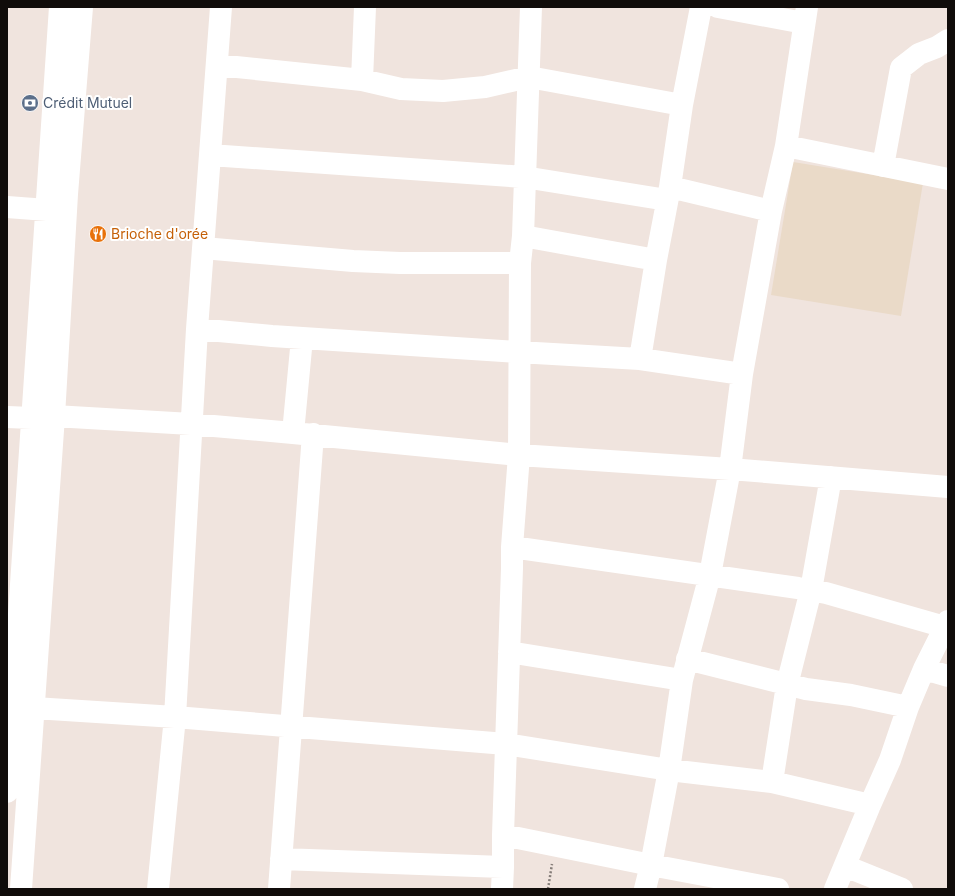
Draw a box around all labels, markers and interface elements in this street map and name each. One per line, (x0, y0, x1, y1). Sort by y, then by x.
bank icon: Crédit Mutuel (20, 93, 40, 113)
place label: Crédit Mutuel (43, 94, 132, 111)
restaurant icon: Brioche d'orée (88, 224, 108, 244)
place label: Brioche d'orée (111, 225, 208, 242)

